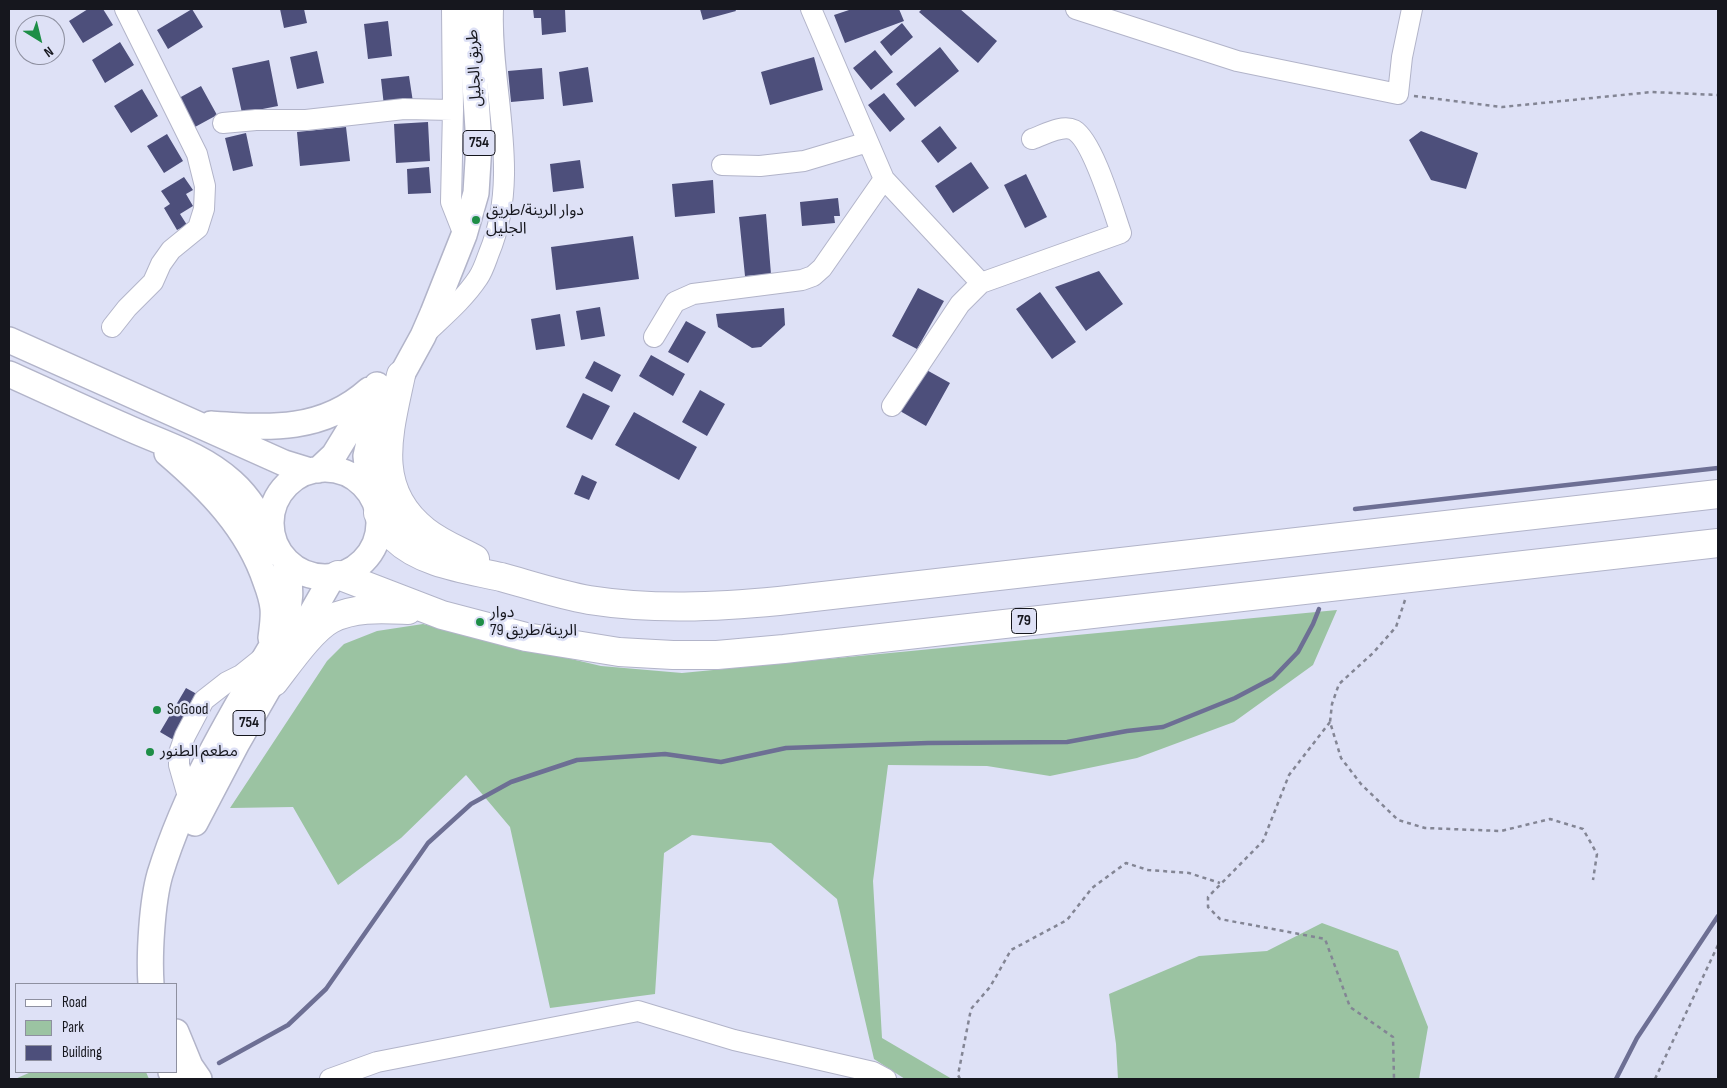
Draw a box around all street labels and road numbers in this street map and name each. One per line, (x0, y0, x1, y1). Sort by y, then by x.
street label: طريق الجليل (463, 29, 487, 107)
road number: 754 (463, 130, 495, 156)
road number: 79 (1012, 608, 1036, 634)
road number: 754 (233, 710, 265, 736)

